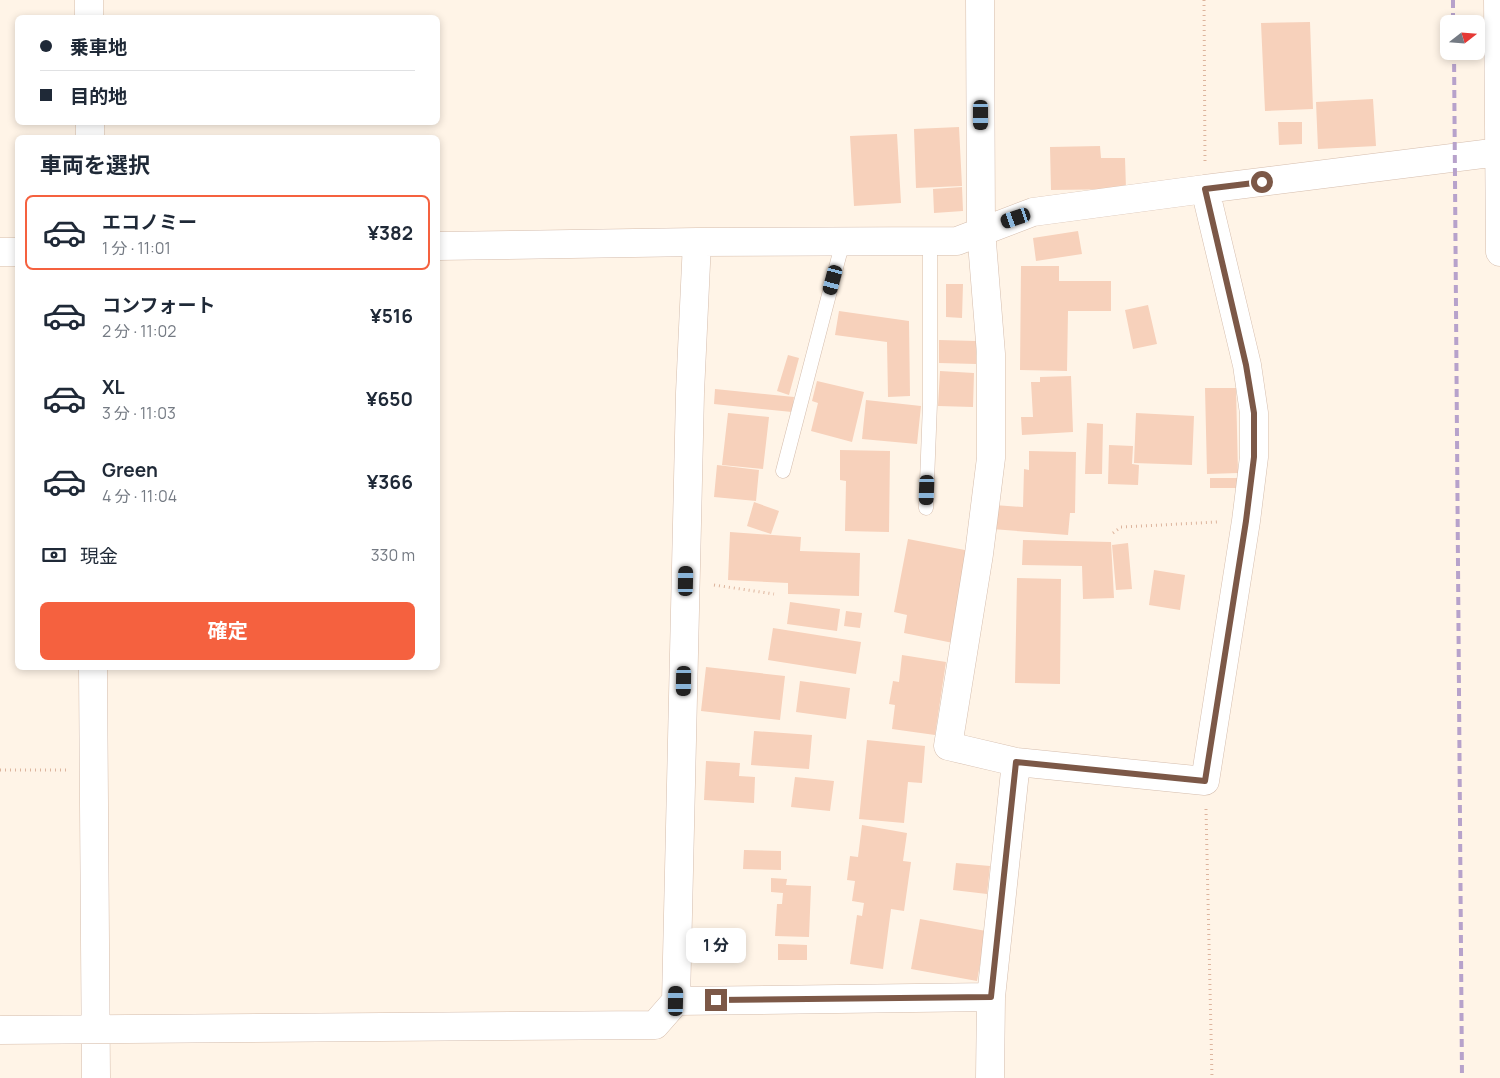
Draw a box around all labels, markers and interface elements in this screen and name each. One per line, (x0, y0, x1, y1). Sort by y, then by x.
north arrow (1440, 15, 1485, 60)
map controls (1440, 15, 1485, 60)
text: 乗車地 (70, 34, 127, 60)
text: 目的地 (70, 83, 127, 109)
car (973, 100, 988, 130)
text: 車両を選択 (40, 150, 150, 180)
route start (1251, 171, 1273, 193)
car (999, 206, 1032, 230)
text: エコノミー (102, 209, 197, 235)
icon: car (42, 210, 87, 255)
text: ¥382 (367, 220, 413, 246)
text: 1 分 · 11:01 (102, 237, 171, 259)
car (821, 264, 844, 296)
text: コンフォート (102, 292, 215, 318)
icon: car (42, 293, 87, 338)
text: ¥516 (370, 303, 413, 329)
text: 2 分 · 11:02 (102, 320, 177, 342)
text: XL (102, 374, 125, 400)
icon: car (42, 376, 87, 421)
text: ¥650 (366, 386, 413, 412)
text: 3 分 · 11:03 (102, 402, 176, 424)
text: Green (102, 457, 158, 483)
icon: car (42, 459, 87, 504)
text: ¥366 (367, 469, 413, 495)
car (918, 475, 935, 505)
text: 4 分 · 11:04 (102, 485, 177, 507)
icon: cash (40, 541, 68, 569)
text: 現金 (80, 543, 118, 569)
text: 330 m (371, 544, 415, 566)
car (678, 566, 693, 596)
button: 確定 (40, 602, 415, 660)
car (676, 666, 691, 696)
callout: 1 分 (686, 928, 746, 962)
text: 1 分 (703, 934, 729, 956)
car (668, 986, 683, 1016)
route end (705, 989, 727, 1011)

